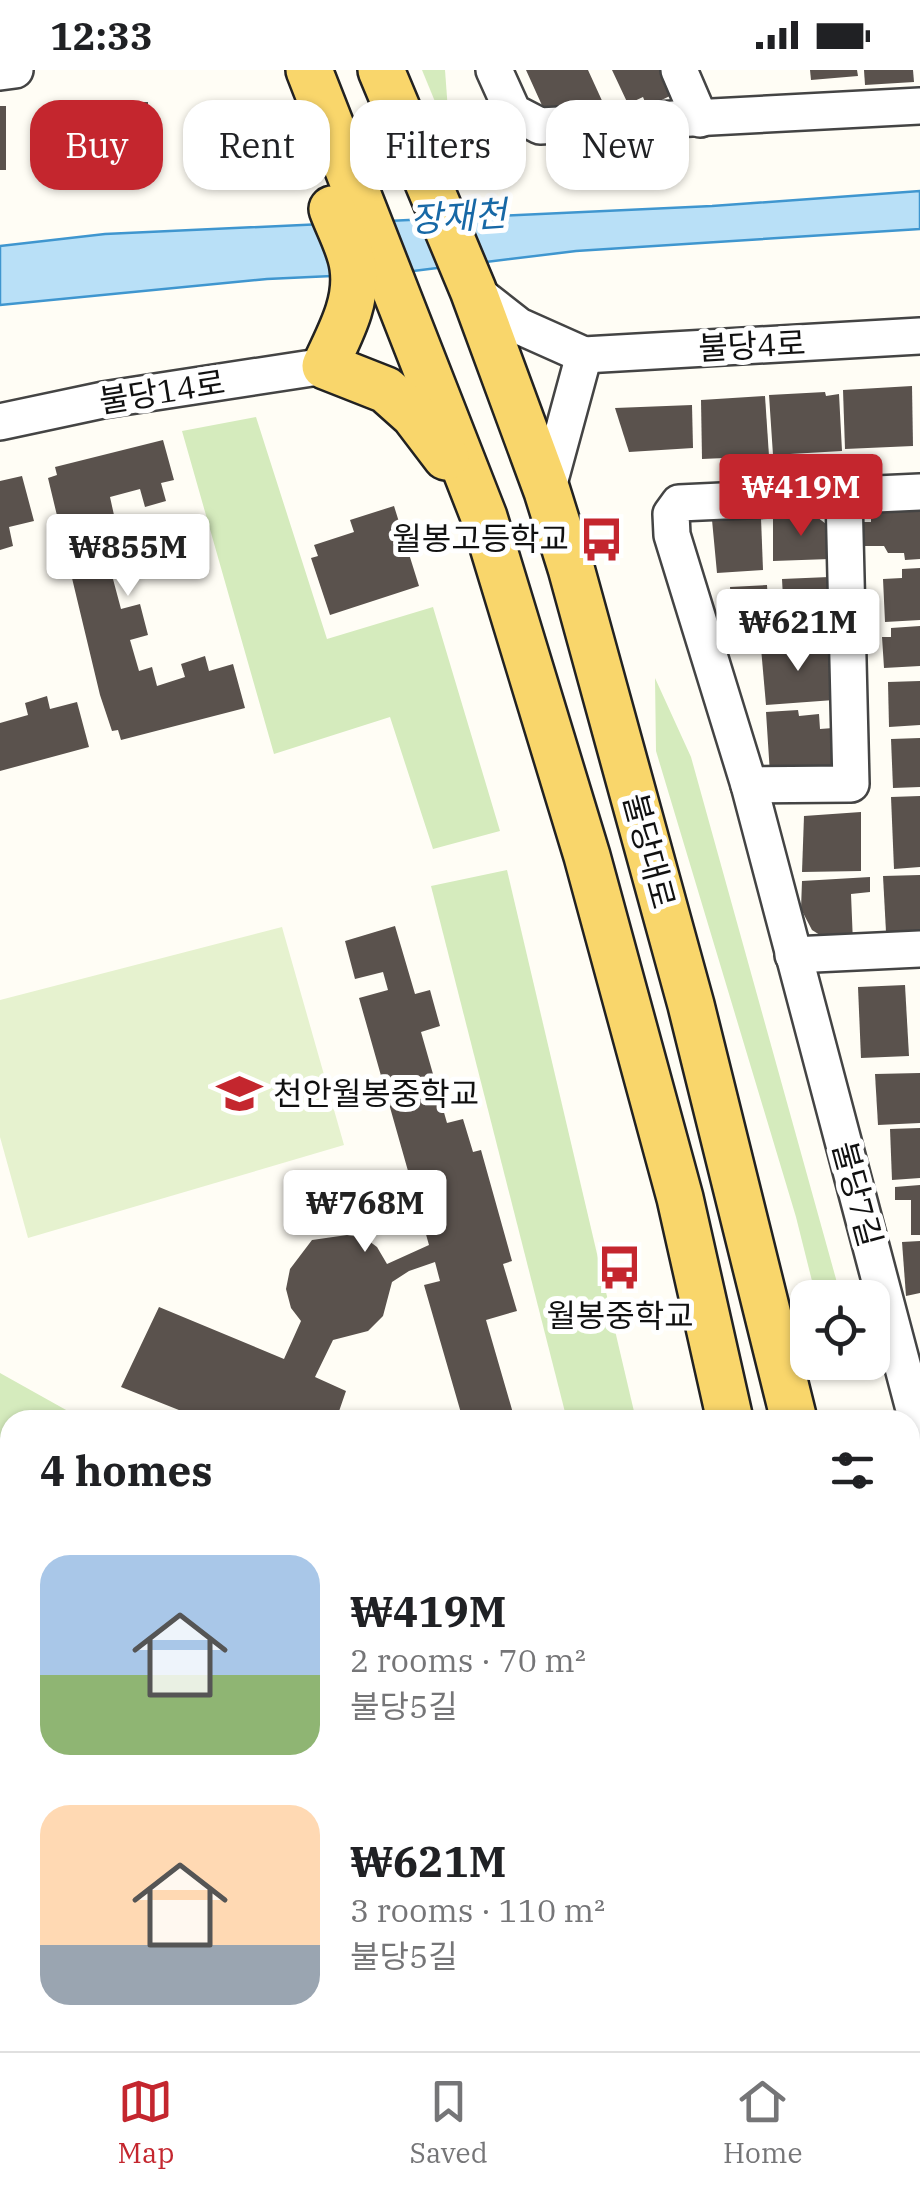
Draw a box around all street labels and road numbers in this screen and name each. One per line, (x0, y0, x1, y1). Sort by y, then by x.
street label: 불당4로 (697, 321, 807, 369)
street label: 불당14로 (96, 360, 228, 422)
street label: 불당대로 (614, 788, 685, 913)
street label: 불당7길 (824, 1136, 892, 1251)

